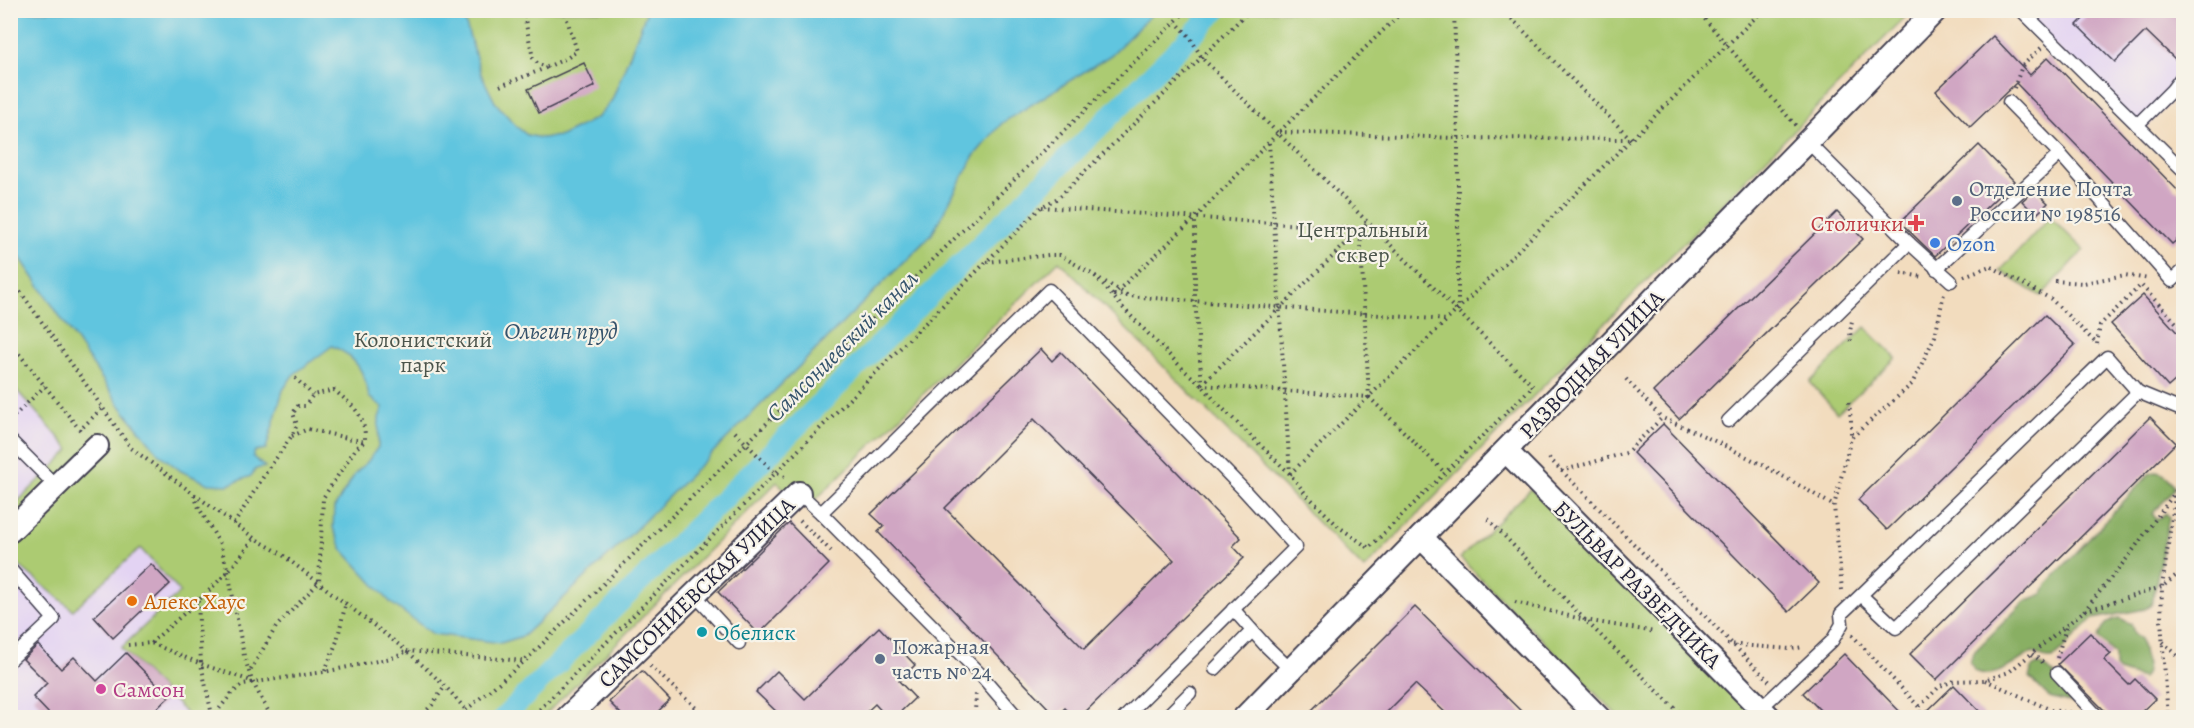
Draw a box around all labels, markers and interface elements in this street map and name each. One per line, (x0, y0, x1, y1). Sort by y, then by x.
place label: Отделение Почта России № 198516 (1969, 174, 2133, 229)
marker: Отделение Почта России № 198516 (1950, 194, 1964, 208)
place label: Столички (1811, 209, 1904, 239)
park label: Центральный сквер (1298, 215, 1428, 270)
marker: Столички (1909, 216, 1923, 230)
place label: Ozon (1947, 229, 1995, 259)
marker: Ozon (1928, 236, 1942, 250)
water label: Самсониевский канал (759, 263, 925, 429)
street label: РАЗВОДНАЯ УЛИЦА (1513, 283, 1671, 446)
water label: Ольгин пруд (504, 315, 618, 347)
park label: Колонистский парк (354, 325, 492, 380)
street label: САМСОНИЕВСКАЯ УЛИЦА (592, 490, 802, 695)
street label: БУЛЬВАР РАЗВЕДЧИКА (1547, 494, 1729, 676)
place label: Алекс Хаус (143, 587, 246, 617)
marker: Алекс Хаус (125, 594, 139, 608)
place label: Обелиск (714, 618, 796, 648)
marker: Обелиск (695, 625, 709, 639)
place label: Пожарная часть № 24 (892, 632, 992, 687)
marker: Пожарная часть № 24 (873, 652, 887, 666)
place label: Самсон (113, 675, 185, 705)
marker: Самсон (94, 682, 108, 696)

